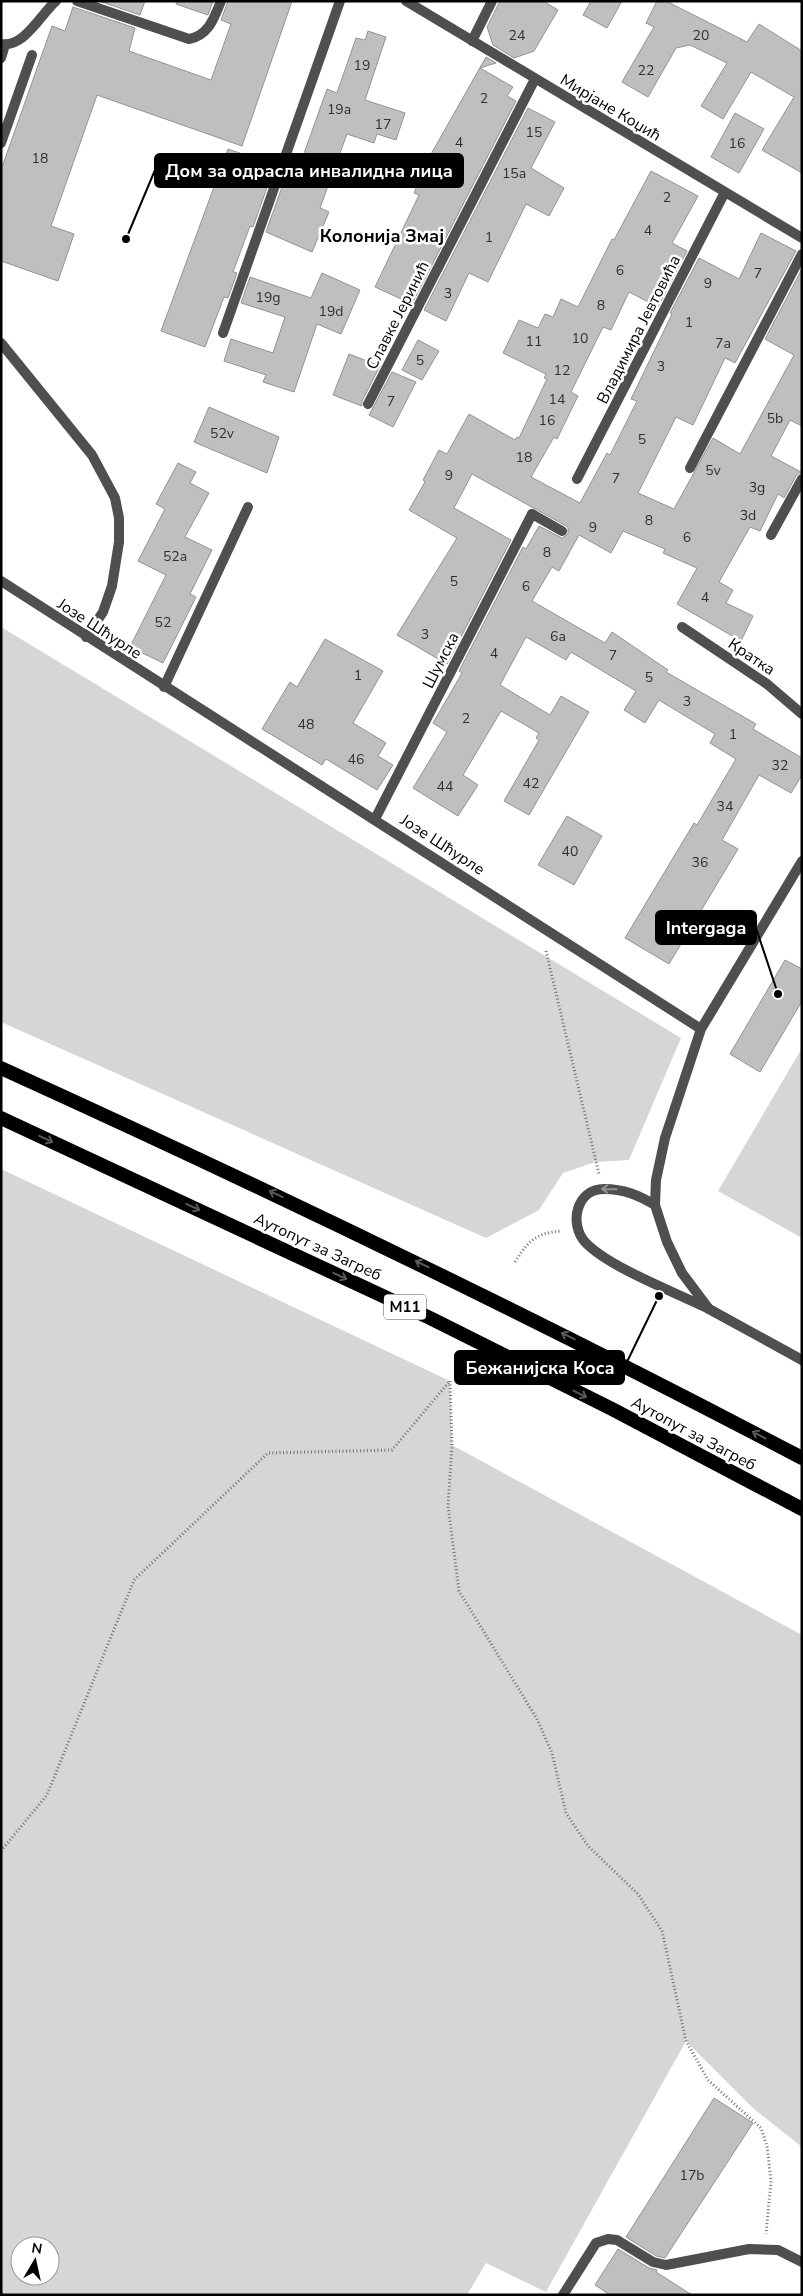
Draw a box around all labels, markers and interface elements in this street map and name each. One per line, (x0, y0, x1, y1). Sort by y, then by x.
house number: 24 (509, 26, 525, 45)
house number: 20 (693, 26, 709, 45)
house number: 19 (354, 56, 370, 75)
house number: 22 (638, 61, 654, 80)
street label: Мирјане Коџић (556, 69, 665, 147)
house number: 2 (480, 89, 488, 108)
house number: 19a (327, 100, 351, 119)
house number: 17 (375, 115, 391, 134)
house number: 15 (526, 123, 542, 142)
house number: 4 (455, 133, 463, 152)
house number: 16 (729, 134, 745, 153)
house number: 18 (32, 149, 48, 168)
callout: Дом за одрасла инвалидна лица (155, 154, 463, 187)
text: Дом за одрасла инвалидна лица (165, 159, 453, 183)
house number: 15a (502, 164, 526, 183)
house number: 2 (663, 188, 671, 207)
house number: 4 (644, 221, 652, 240)
district label: Колонија Змај (320, 224, 444, 248)
house number: 1 (485, 228, 493, 247)
street label: Владимира Јевтовића (592, 251, 686, 408)
street label: Славке Јеринић (361, 257, 435, 374)
house number: 6 (616, 261, 624, 280)
house number: 7 (754, 264, 762, 283)
house number: 9 (704, 274, 712, 293)
house number: 3 (444, 284, 452, 303)
house number: 19g (255, 288, 281, 307)
house number: 8 (597, 296, 605, 315)
house number: 19d (319, 302, 343, 321)
house number: 1 (685, 313, 693, 332)
house number: 10 (572, 329, 588, 348)
house number: 11 (526, 332, 542, 351)
house number: 7a (715, 334, 731, 353)
house number: 5 (416, 351, 424, 370)
house number: 3 (657, 357, 665, 376)
house number: 12 (554, 361, 570, 380)
house number: 14 (549, 390, 565, 409)
house number: 7 (387, 392, 395, 411)
house number: 5b (767, 409, 783, 428)
house number: 16 (539, 411, 555, 430)
house number: 52v (210, 424, 235, 443)
house number: 5 (638, 430, 646, 449)
house number: 18 (516, 448, 532, 467)
house number: 5v (705, 461, 722, 480)
house number: 9 (445, 466, 453, 485)
house number: 7 (612, 469, 620, 488)
house number: 3g (749, 478, 765, 497)
house number: 3d (740, 506, 756, 525)
house number: 8 (645, 511, 653, 530)
house number: 9 (589, 518, 597, 537)
house number: 6 (683, 528, 691, 547)
house number: 8 (543, 543, 551, 562)
house number: 52a (163, 547, 187, 566)
house number: 5 (450, 572, 458, 591)
house number: 6 (522, 577, 530, 596)
house number: 4 (701, 588, 709, 607)
street label: Јозе Шћурле (52, 593, 146, 664)
house number: 52 (155, 613, 171, 632)
house number: 3 (421, 625, 429, 644)
house number: 6a (550, 627, 566, 646)
street label: Шумска (417, 629, 464, 692)
street label: Кратка (724, 633, 779, 681)
house number: 4 (490, 644, 498, 663)
house number: 7 (609, 646, 617, 665)
house number: 1 (354, 666, 362, 685)
house number: 5 (645, 668, 653, 687)
house number: 3 (683, 692, 691, 711)
house number: 2 (462, 709, 470, 728)
house number: 48 (298, 715, 314, 734)
house number: 1 (729, 725, 737, 744)
house number: 46 (348, 750, 364, 769)
house number: 32 (772, 756, 788, 775)
house number: 42 (523, 774, 539, 793)
house number: 44 (437, 777, 453, 796)
house number: 34 (717, 797, 733, 816)
street label: Јозе Шћурле (395, 809, 489, 880)
house number: 40 (562, 842, 578, 861)
house number: 36 (692, 853, 708, 872)
callout: Intergaga (656, 911, 756, 944)
text: Intergaga (666, 916, 746, 940)
one-way arrow (38, 1134, 53, 1144)
one-way arrow (602, 1185, 618, 1194)
one-way arrow (268, 1189, 283, 1199)
one-way arrow (185, 1202, 200, 1212)
street label: Аутопут за Загреб (250, 1208, 385, 1286)
one-way arrow (415, 1259, 430, 1268)
one-way arrow (332, 1272, 347, 1281)
road number: M11 (384, 1294, 426, 1320)
one-way arrow (561, 1331, 576, 1340)
callout: Бежанијска Коса (455, 1351, 624, 1384)
text: Бежанијска Коса (465, 1356, 615, 1380)
one-way arrow (573, 1389, 588, 1399)
street label: Аутопут за Загреб (627, 1392, 760, 1476)
one-way arrow (752, 1430, 766, 1440)
house number: 17b (680, 2166, 704, 2185)
north arrow (10, 2236, 60, 2286)
text: N (30, 2238, 44, 2259)

